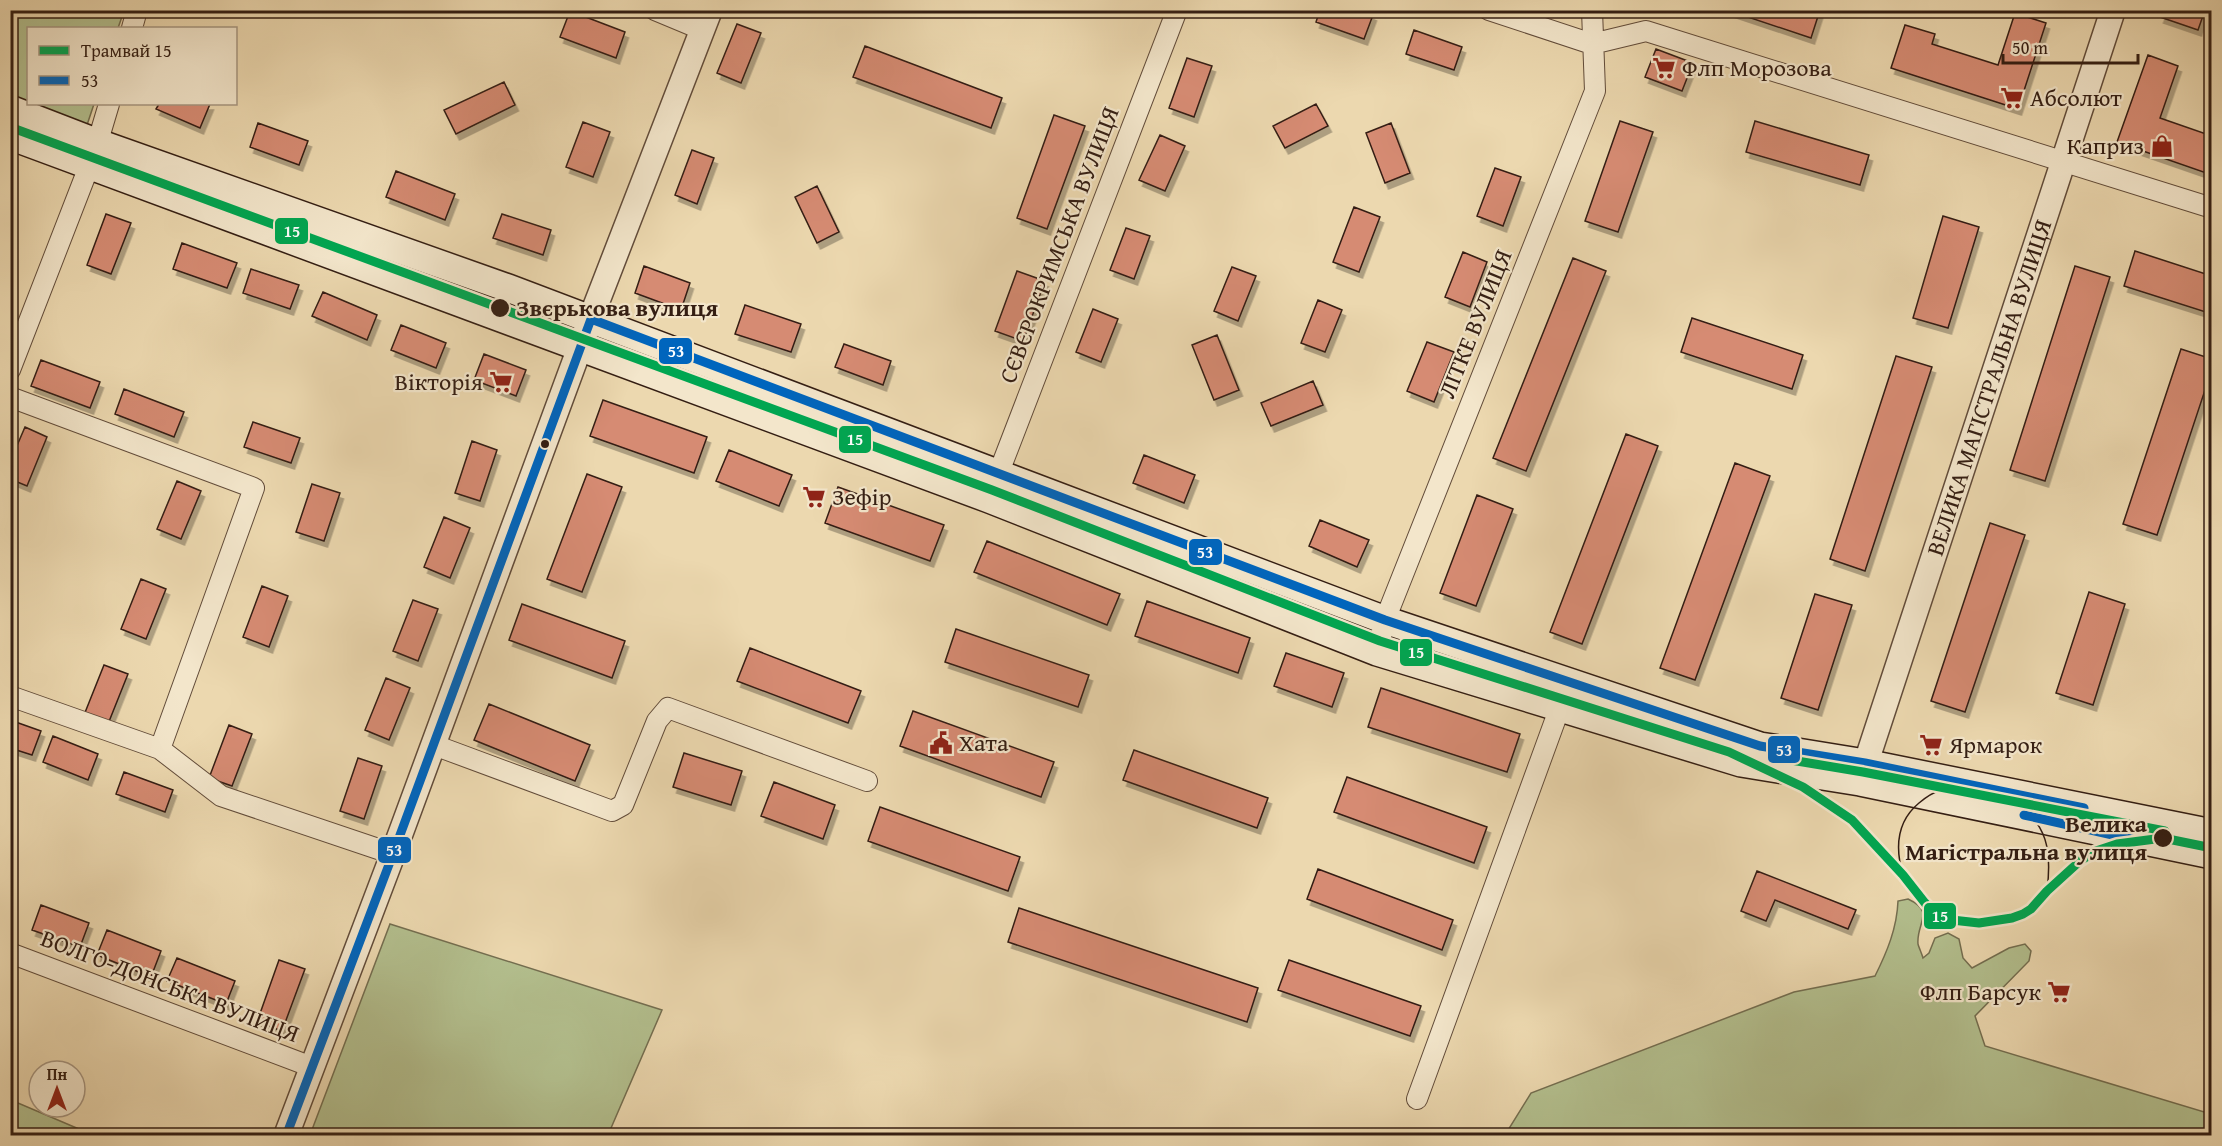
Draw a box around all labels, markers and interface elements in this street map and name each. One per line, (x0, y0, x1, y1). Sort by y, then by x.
legend (27, 27, 237, 105)
scale bar (2003, 27, 2138, 65)
text: 50 m (2012, 34, 2048, 61)
text: Трамвай 15 (81, 37, 172, 64)
place label: Флп Морозова (1682, 50, 1832, 85)
supermarket icon: Флп Морозова (1651, 55, 1677, 81)
text: 53 (81, 67, 98, 94)
place label: Абсолют (2030, 80, 2122, 115)
supermarket icon: Абсолют (1999, 85, 2025, 111)
street label: СЄВЄРОКРИМСЬКА ВУЛИЦЯ (990, 102, 1127, 388)
place label: Каприз (2067, 128, 2144, 163)
shop icon: Каприз (2149, 133, 2175, 159)
street label: ВЕЛИКА МАГІСТРАЛЬНА ВУЛИЦЯ (1917, 215, 2060, 560)
line badge: 15 (274, 217, 309, 245)
text: 15 (284, 219, 300, 243)
street label: ЛІТКЕ ВУЛИЦЯ (1429, 244, 1520, 403)
place label: Звєрькова вулиця (516, 290, 718, 325)
marker: Звєрькова вулиця (489, 297, 511, 319)
line badge: 53 (658, 337, 693, 365)
text: 53 (668, 339, 684, 363)
place label: Вікторія (394, 364, 483, 399)
supermarket icon: Вікторія (488, 369, 514, 395)
line badge: 15 (838, 425, 872, 454)
text: 15 (847, 427, 863, 451)
unlabelled marker (539, 438, 551, 450)
place label: Зефір (832, 479, 892, 514)
supermarket icon: Зефір (801, 484, 827, 510)
line badge: 53 (1188, 538, 1223, 566)
text: 53 (1197, 540, 1213, 564)
line badge: 15 (1399, 638, 1433, 667)
text: 15 (1408, 640, 1424, 664)
place label: Хата (959, 725, 1009, 760)
place label: Ярмарок (1948, 727, 2043, 762)
public building icon: Хата (928, 730, 954, 756)
supermarket icon: Ярмарок (1918, 732, 1944, 758)
line badge: 53 (1767, 735, 1801, 764)
text: 53 (1776, 738, 1792, 762)
place label: Велика Магістральна вулиця (1905, 806, 2148, 869)
marker: Велика Магістральна вулиця (2152, 827, 2174, 849)
line badge: 53 (377, 836, 412, 864)
text: 53 (386, 838, 402, 862)
line badge: 15 (1923, 902, 1957, 930)
text: 15 (1932, 904, 1948, 928)
street label: ВОЛГО-ДОНСЬКА ВУЛИЦЯ (36, 920, 304, 1051)
place label: Флп Барсук (1920, 974, 2041, 1009)
supermarket icon: Флп Барсук (2046, 979, 2072, 1005)
north arrow (27, 1059, 87, 1119)
text: Пн (47, 1062, 67, 1086)

